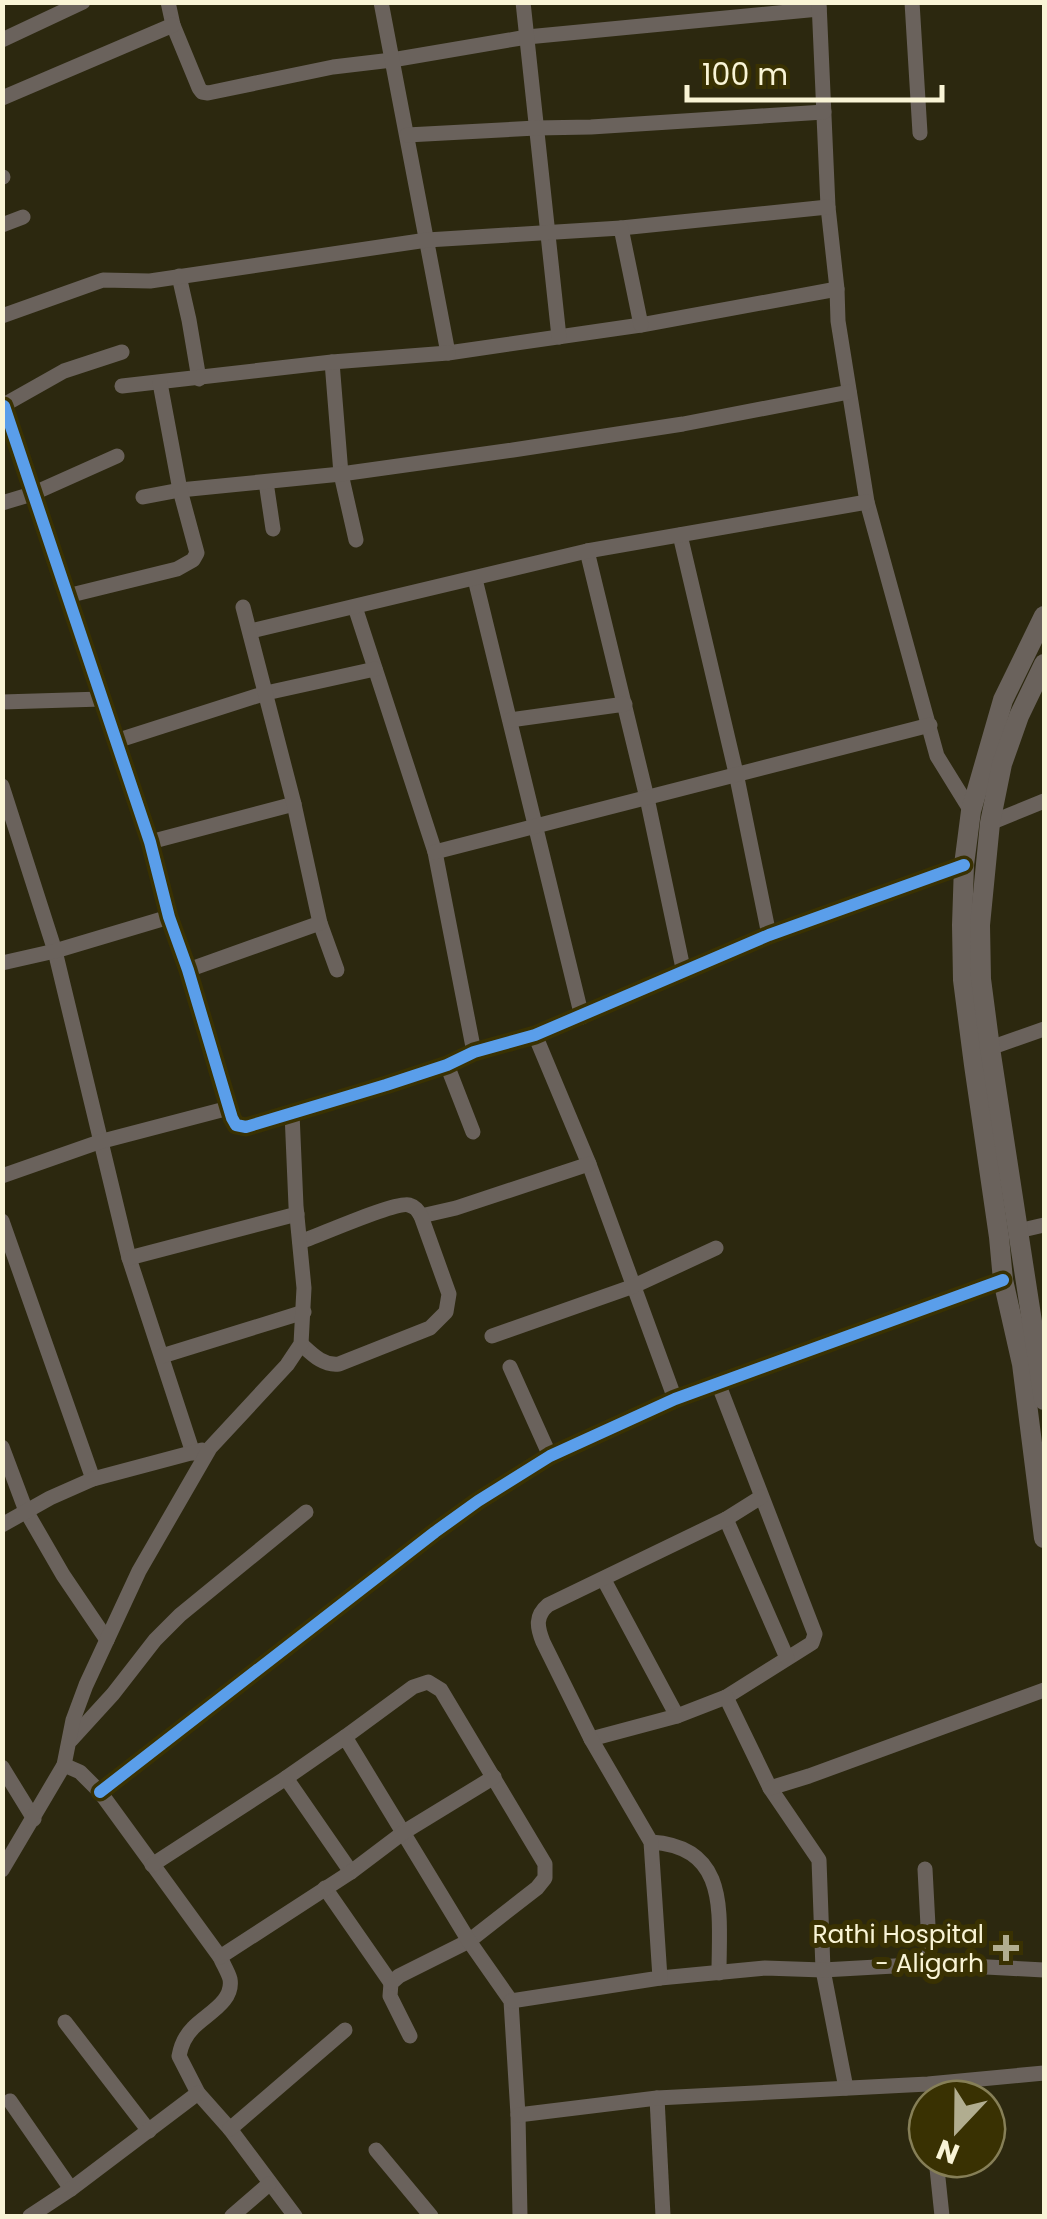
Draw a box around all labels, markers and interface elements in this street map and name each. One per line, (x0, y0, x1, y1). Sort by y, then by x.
scale bar (687, 40, 942, 102)
text: 100 m (702, 53, 788, 96)
place label: Rathi Hospital - Aligarh (812, 1917, 984, 1981)
marker: Rathi Hospital - Aligarh (993, 1935, 1019, 1961)
north arrow (907, 2079, 1007, 2179)
text: N (931, 2130, 965, 2174)

